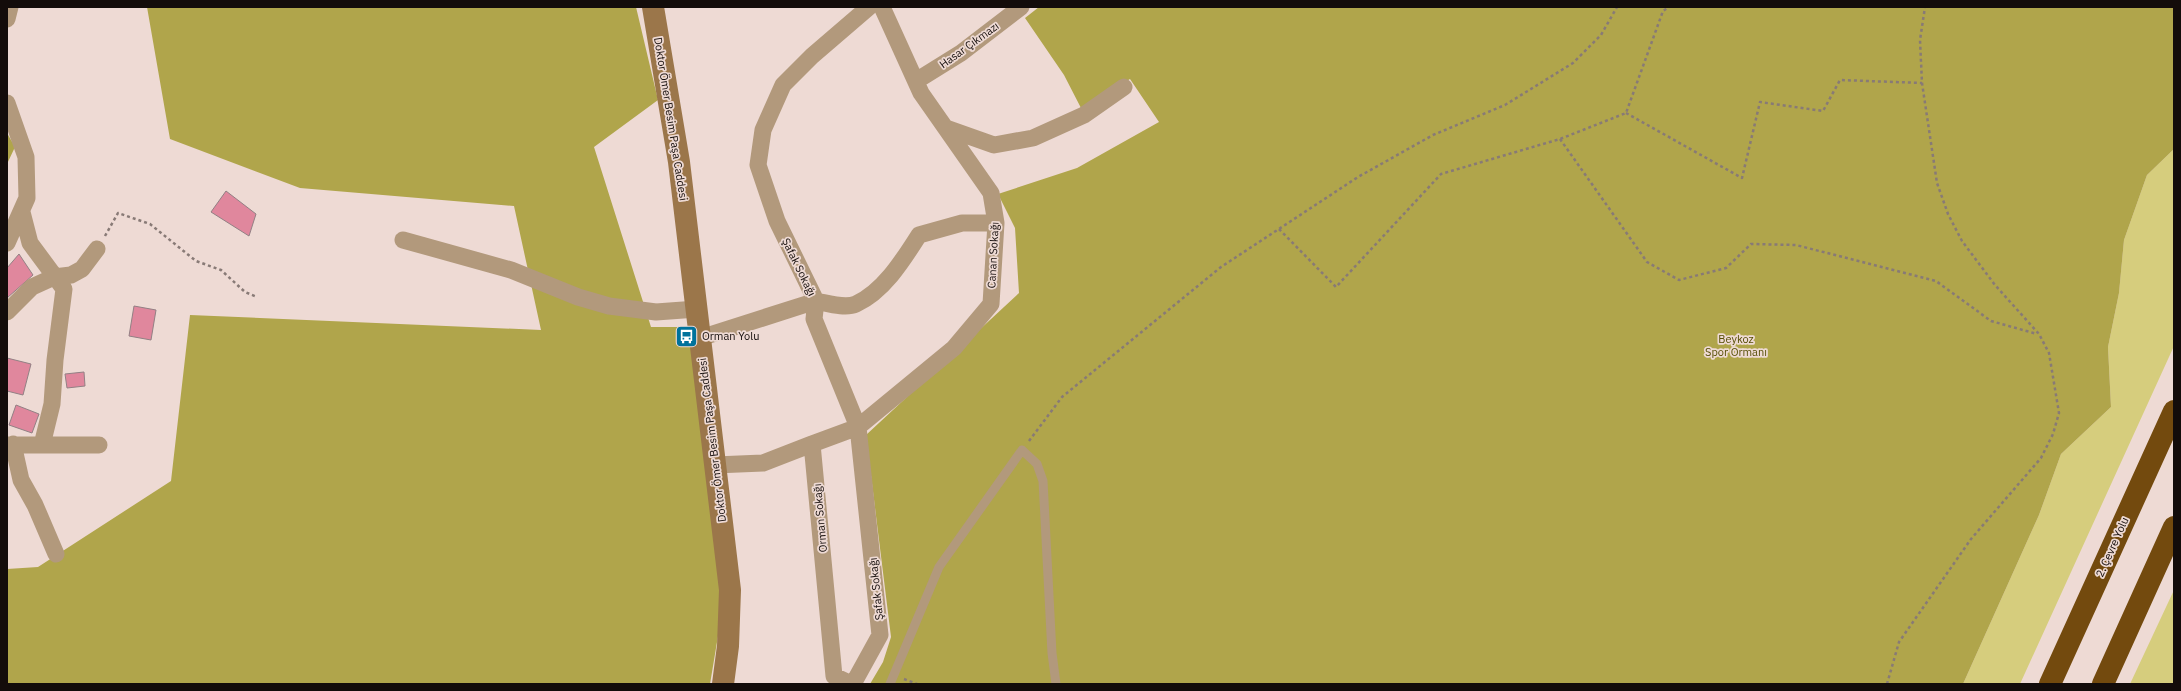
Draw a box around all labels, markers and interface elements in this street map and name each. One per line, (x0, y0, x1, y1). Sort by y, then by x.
street label: Hasar Çıkmazı (936, 19, 1002, 71)
street label: Doktor Ömer Besim Paşa Caddesi (651, 36, 691, 202)
street label: Canan Sokağı (984, 221, 1002, 289)
street label: Şafak Sokağı (779, 236, 819, 298)
bus stop icon: Orman Yolu (674, 323, 700, 349)
place label: Orman Yolu (702, 329, 760, 343)
park label: Beykoz Spor Ormanı (1705, 332, 1767, 359)
street label: Doktor Ömer Besim Paşa Caddesi (695, 357, 729, 523)
street label: Orman Sokağı (810, 483, 830, 553)
street label: 2. Çevre Yolu (2093, 515, 2131, 579)
street label: Şafak Sokağı (866, 557, 886, 621)

